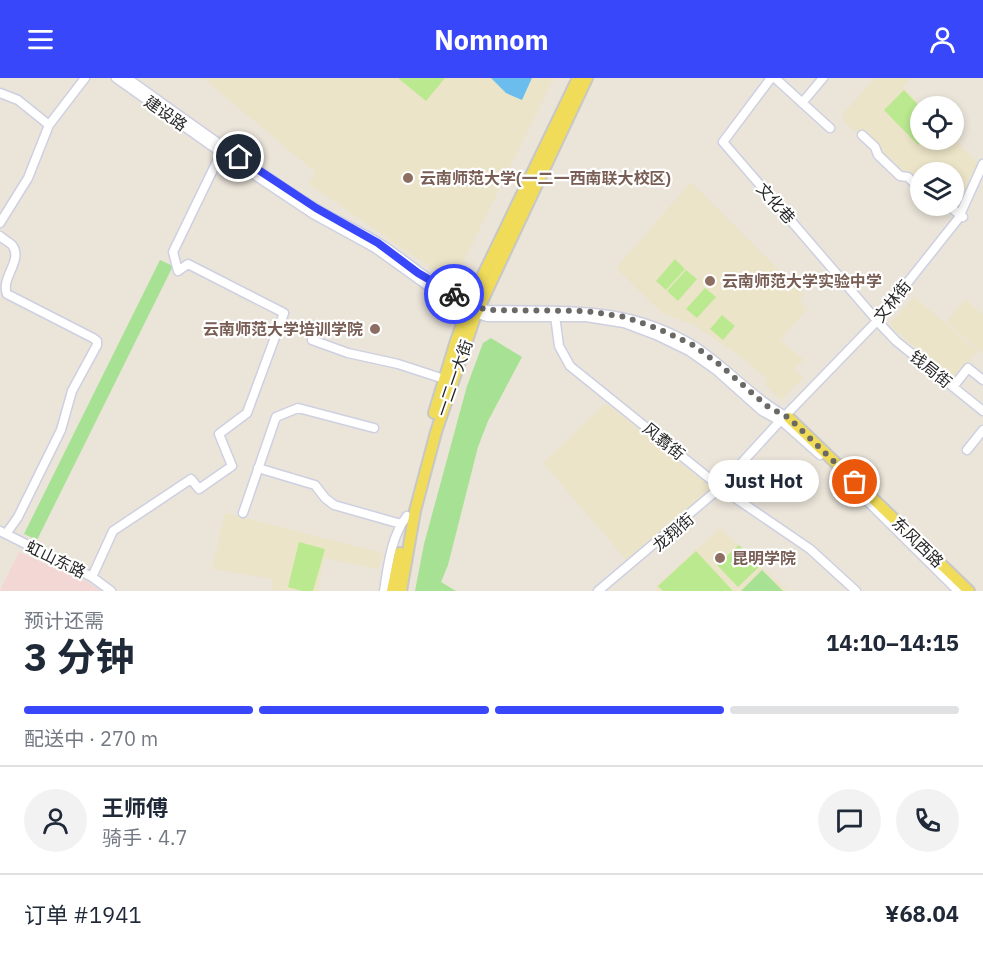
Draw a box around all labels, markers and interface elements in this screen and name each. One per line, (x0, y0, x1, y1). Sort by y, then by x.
text: Nomnom (434, 22, 549, 57)
icon: menu (24, 23, 57, 56)
icon: person (926, 23, 959, 56)
street label: 建设路 (141, 91, 191, 135)
map controls (910, 96, 964, 216)
button: locate (910, 96, 964, 150)
pin (213, 131, 264, 182)
icon: home (222, 140, 255, 173)
button: layers (910, 162, 964, 216)
place label: 云南师范大学(一二一西南联大校区) (420, 168, 671, 188)
marker: 云南师范大学(一二一西南联大校区) (401, 171, 415, 185)
street label: 文化巷 (753, 178, 799, 228)
courier (424, 264, 484, 324)
place label: 云南师范大学实验中学 (722, 271, 882, 291)
marker: 云南师范大学实验中学 (703, 274, 717, 288)
street label: 文林街 (869, 276, 915, 326)
icon: bike (438, 278, 471, 311)
place label: 云南师范大学培训学院 (203, 319, 363, 339)
marker: 云南师范大学培训学院 (368, 322, 382, 336)
street label: 一二一大街 (432, 337, 476, 419)
street label: 钱局街 (906, 346, 956, 392)
street label: 风翥街 (639, 418, 689, 464)
pin (829, 456, 880, 507)
callout: Just Hot (708, 461, 819, 503)
icon: bag (838, 465, 871, 498)
text: Just Hot (724, 467, 803, 494)
street label: 龙翔街 (648, 509, 698, 555)
street label: 东风西路 (888, 513, 948, 571)
street label: 虹山东路 (23, 536, 89, 582)
place label: 昆明学院 (732, 548, 796, 568)
marker: 昆明学院 (713, 551, 727, 565)
text: 预计还需 (24, 607, 104, 634)
text: 14:10–14:15 (826, 628, 959, 657)
text: 3 分钟 (24, 631, 135, 682)
text: 配送中 · 270 m (24, 725, 158, 752)
button: person (24, 789, 87, 852)
button: chat (818, 789, 881, 852)
button: phone (896, 789, 959, 852)
text: 王师傅 (102, 793, 168, 822)
text: 骑手 · 4.7 (102, 824, 187, 851)
text: ¥68.04 (885, 899, 959, 928)
text: 订单 #1941 (24, 900, 142, 929)

